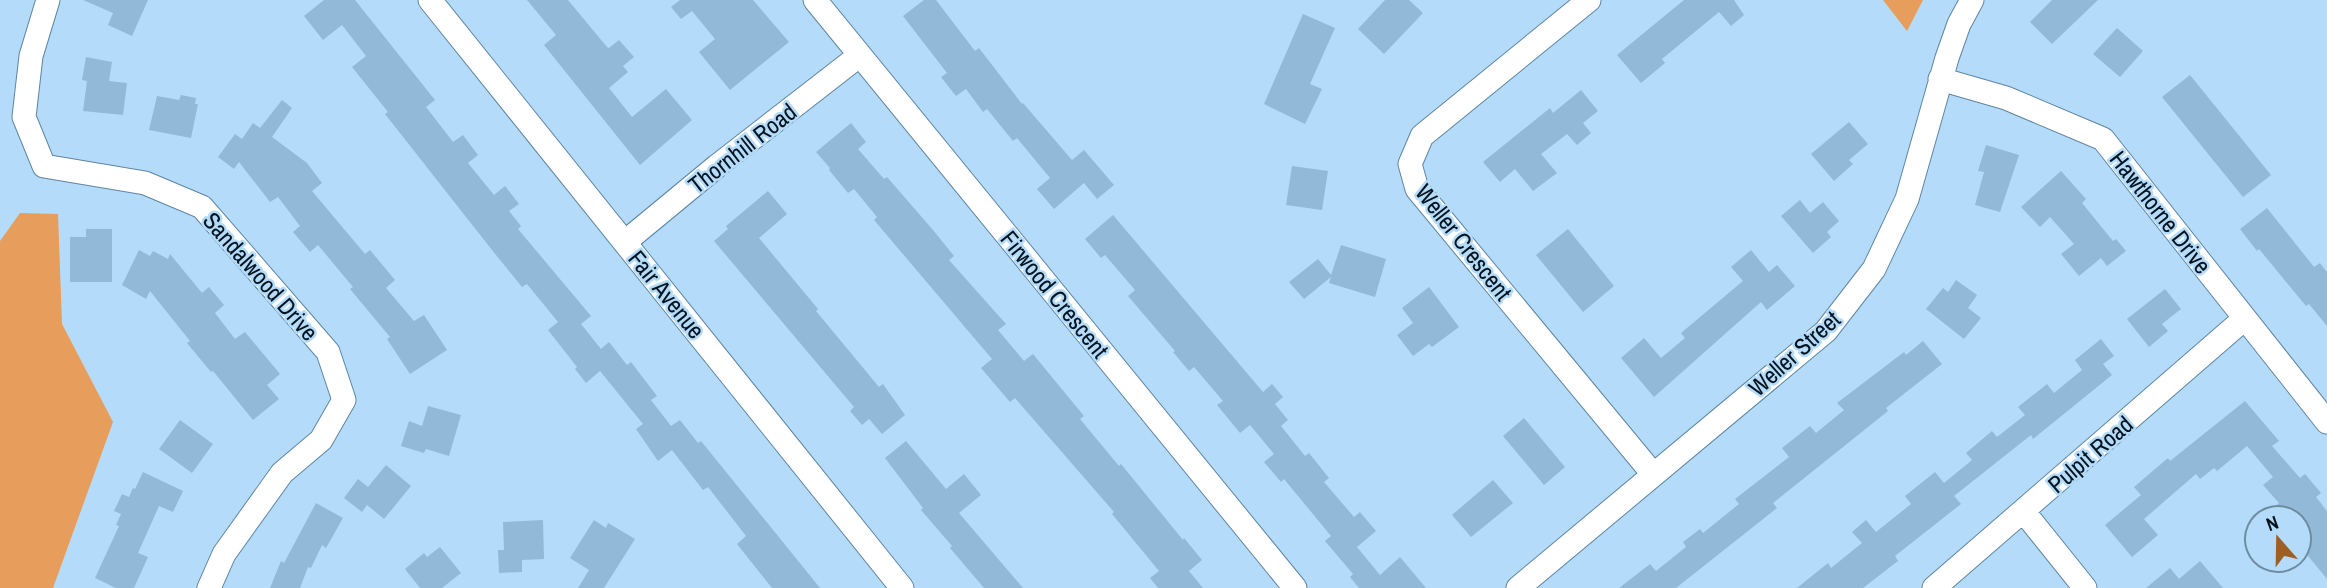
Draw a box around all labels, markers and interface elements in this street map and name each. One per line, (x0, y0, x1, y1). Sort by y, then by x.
street label: Thornhill Road (681, 96, 803, 200)
street label: Hawthorne Drive (2103, 144, 2219, 280)
street label: Weller Crescent (1408, 177, 1520, 307)
street label: Sandalwood Drive (196, 205, 326, 347)
street label: Firwood Crescent (994, 224, 1117, 365)
street label: Fair Avenue (622, 243, 712, 345)
street label: Weller Street (1741, 303, 1847, 403)
street label: Pulpit Road (2041, 408, 2139, 500)
north arrow (2243, 504, 2313, 574)
text: N (2262, 509, 2282, 537)

